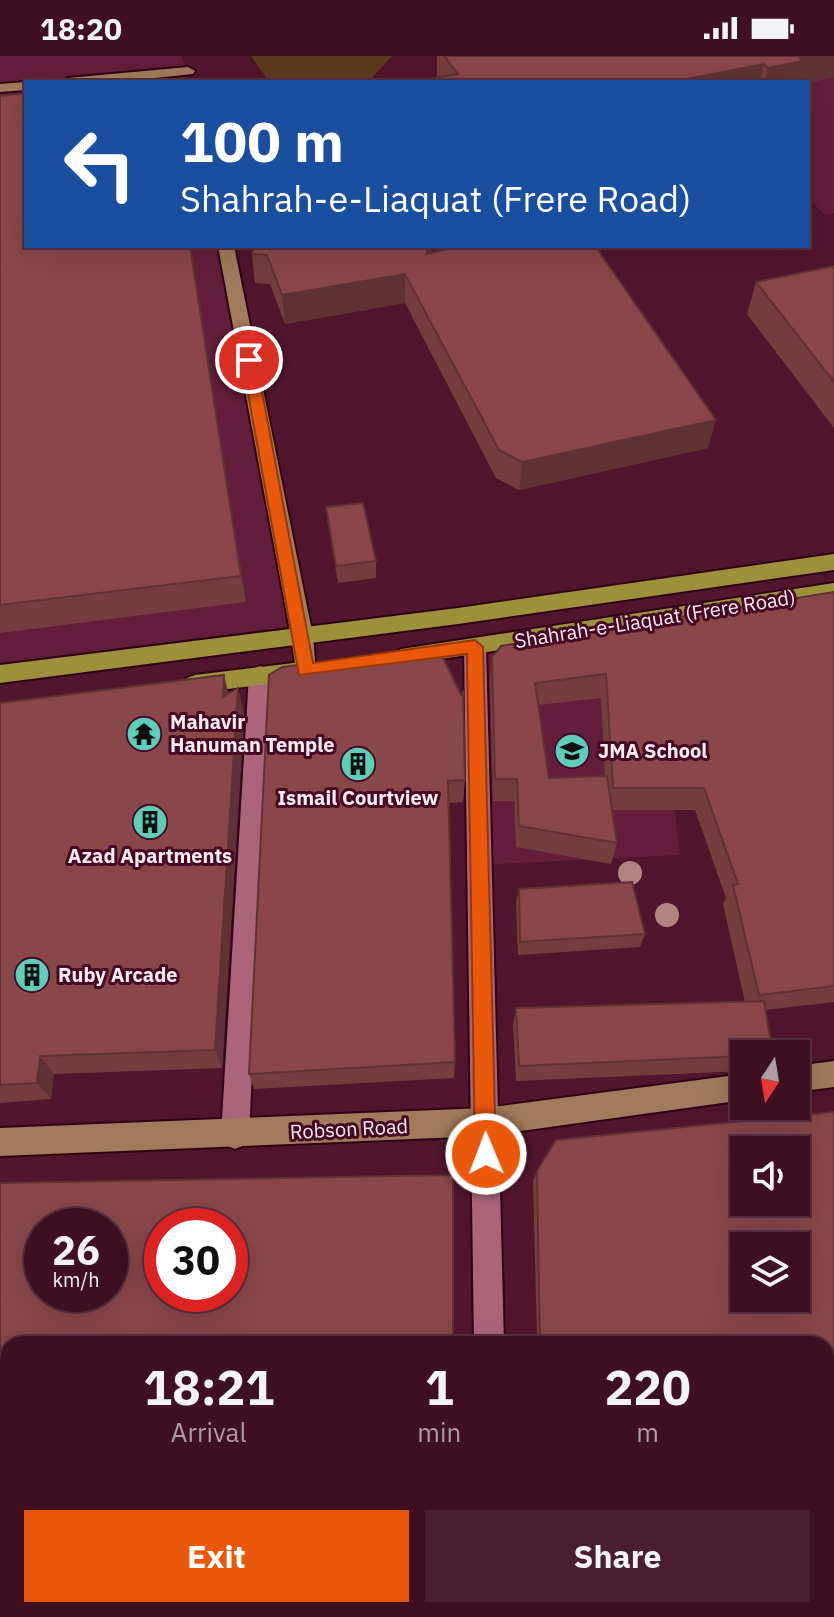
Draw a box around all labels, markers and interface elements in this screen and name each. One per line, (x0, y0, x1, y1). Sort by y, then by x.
text: 18:20 (40, 9, 122, 48)
text: 100 m (180, 105, 344, 177)
icon: left (48, 112, 152, 216)
text: Shahrah-e-Liaquat (Frere Road) (180, 175, 691, 222)
pin (215, 326, 283, 394)
icon: arrive (227, 338, 271, 382)
street label: Shahrah-e-Liaquat (Frere Road) (513, 583, 797, 654)
place label: Mahavir Hanuman Temple (170, 708, 335, 758)
temple icon: Mahavir Hanuman Temple (125, 715, 163, 753)
school or university icon: JMA School (553, 732, 591, 770)
place label: JMA School (598, 737, 707, 764)
building icon: Ismail Courtview (339, 745, 377, 783)
place label: Ismail Courtview (278, 784, 439, 811)
building icon: Azad Apartments (131, 803, 169, 841)
place label: Azad Apartments (68, 842, 232, 869)
building icon: Ruby Arcade (13, 956, 51, 994)
place label: Ruby Arcade (58, 961, 178, 988)
north arrow (730, 1040, 810, 1120)
map controls (730, 1040, 810, 1312)
street label: Robson Road (289, 1112, 409, 1145)
position arrow (444, 1112, 528, 1196)
button: sound (730, 1136, 810, 1216)
speed limit sign: 30 (144, 1208, 248, 1312)
text: 26 (52, 1224, 100, 1276)
button: layers (730, 1232, 810, 1312)
text: km/h (52, 1266, 100, 1293)
text: 18:21 (143, 1356, 274, 1418)
text: 1 (425, 1356, 454, 1418)
text: 220 (604, 1356, 691, 1418)
text: Arrival (171, 1415, 247, 1449)
text: min (417, 1415, 461, 1449)
text: m (636, 1415, 659, 1449)
button: Exit (24, 1510, 409, 1602)
button: Share (425, 1510, 810, 1602)

